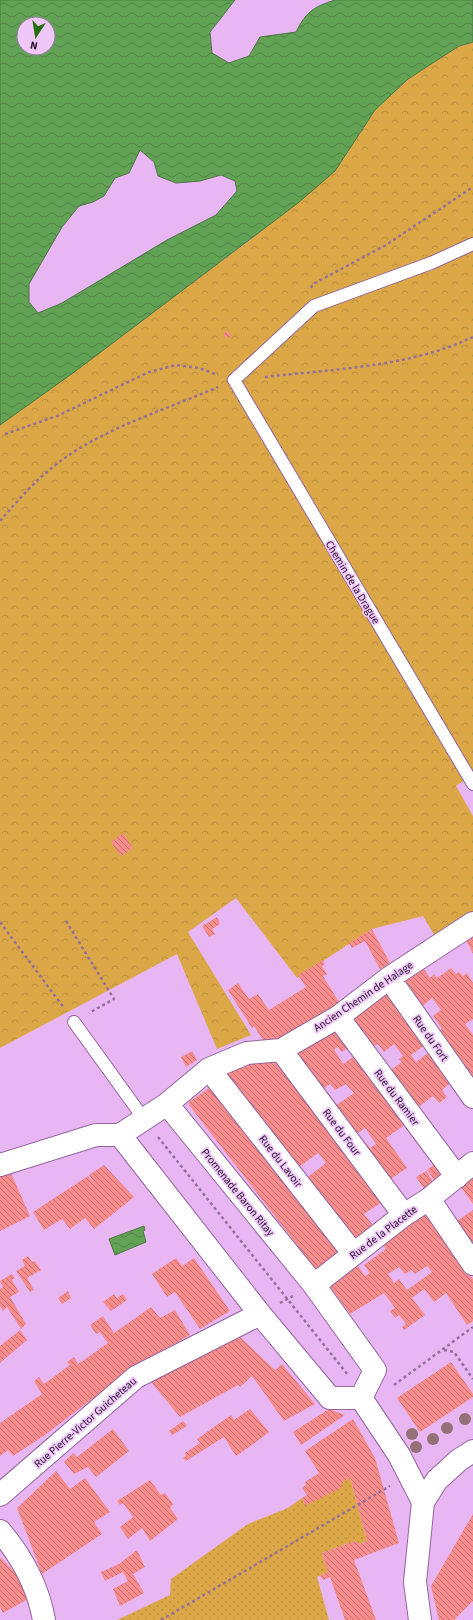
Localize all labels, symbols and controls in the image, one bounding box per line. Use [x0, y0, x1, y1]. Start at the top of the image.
north arrow [16, 16, 56, 56]
text: N [29, 37, 39, 53]
street label: Chemin de la Drague [322, 538, 384, 627]
street label: Ancien Chemin de Halage [311, 957, 416, 1035]
street label: Rue du Fort [409, 1012, 452, 1065]
street label: Rue du Ramier [370, 1066, 423, 1129]
street label: Rue du Four [319, 1106, 364, 1159]
street label: Rue du Lavoir [255, 1132, 306, 1191]
street label: Promenade Baron Ritay [198, 1145, 278, 1239]
street label: Rue de la Placette [346, 1202, 421, 1263]
street label: Rue Pierre-Victor Guicheteau [31, 1374, 140, 1471]

